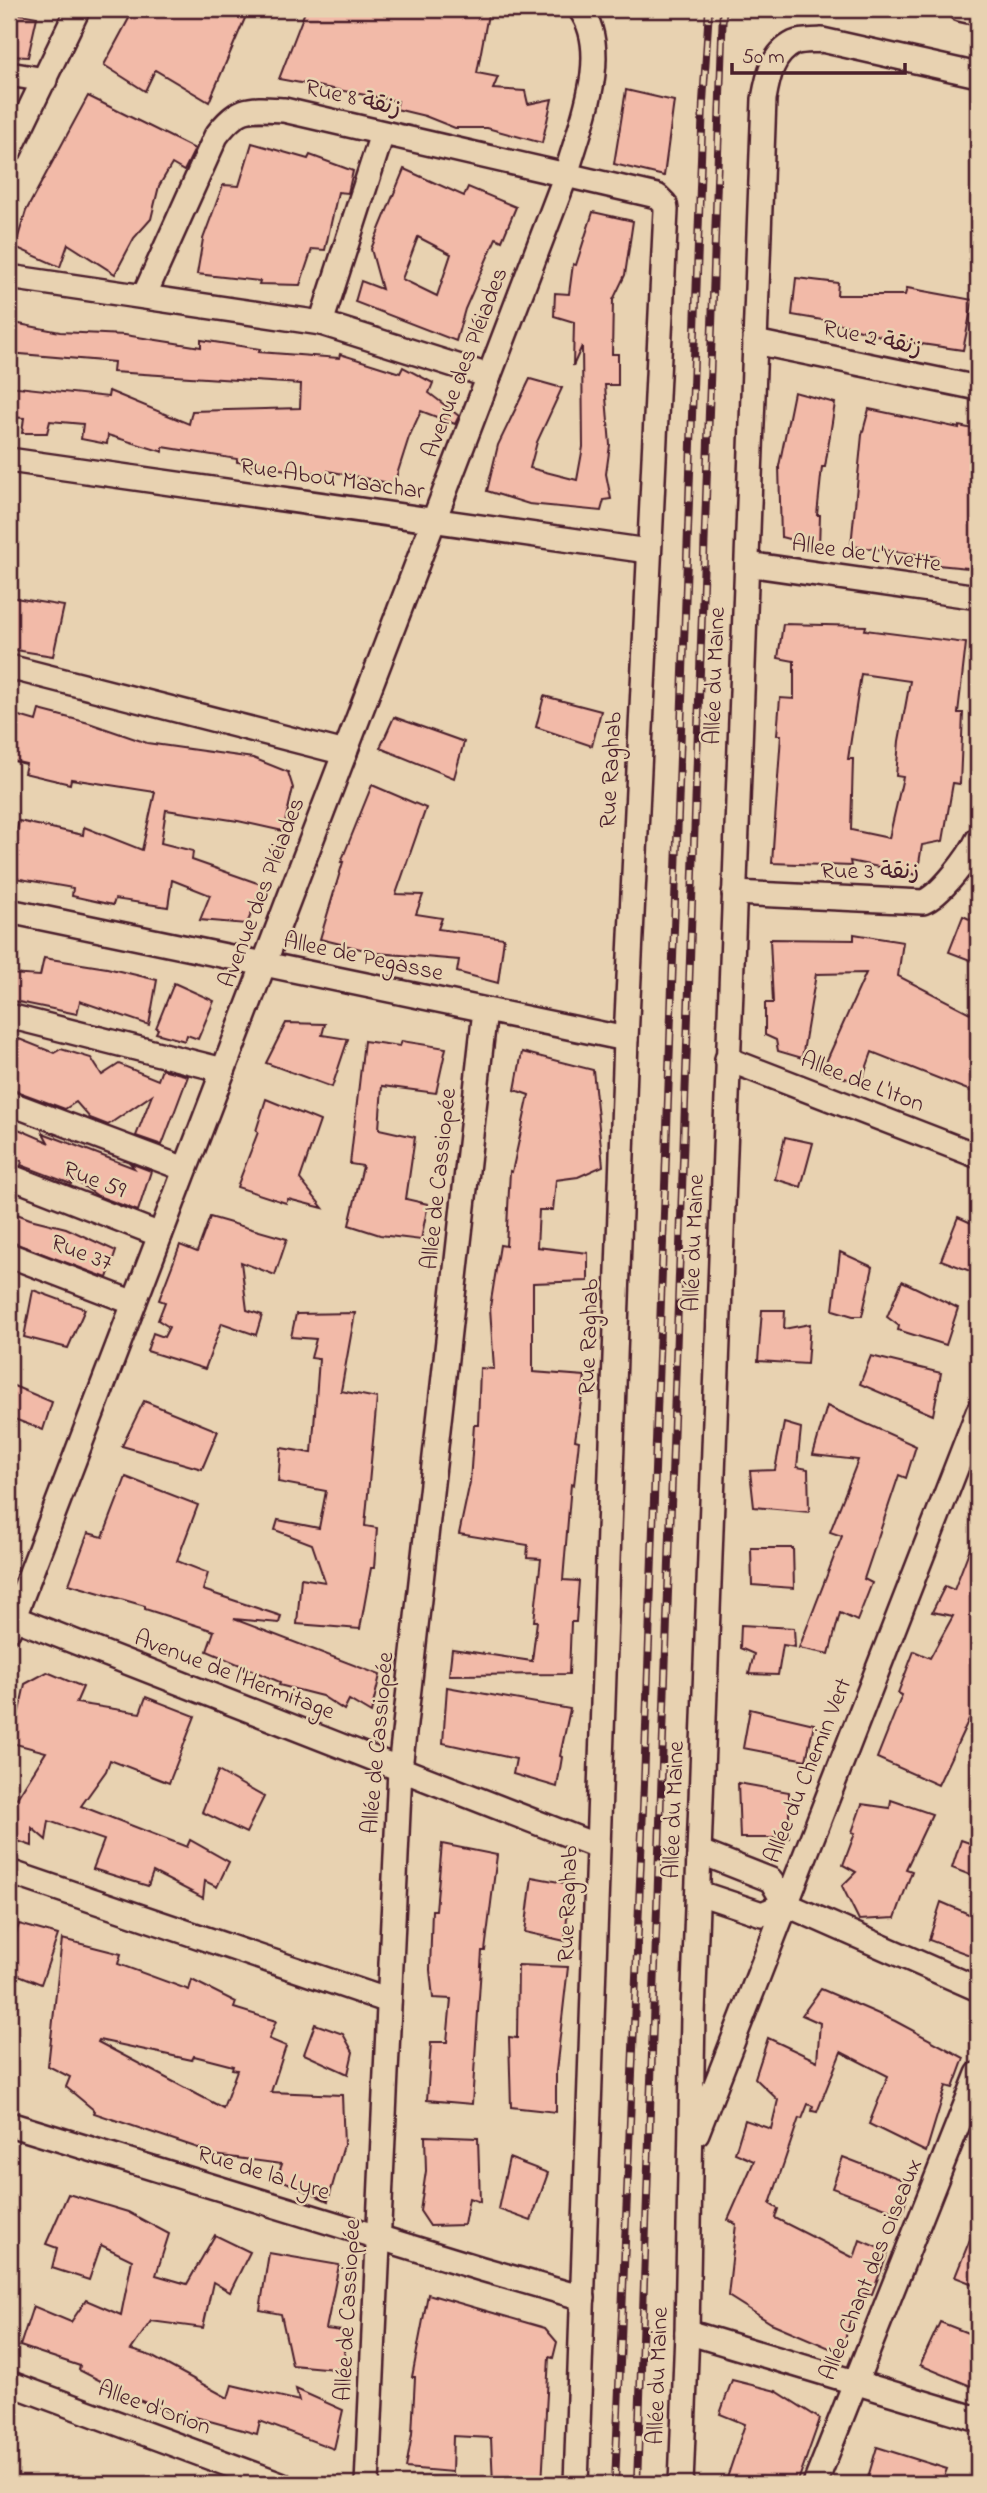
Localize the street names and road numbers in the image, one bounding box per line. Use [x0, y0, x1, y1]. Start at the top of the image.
street label: Rue 8 زنقة [301, 71, 405, 127]
street label: Avenue des Pléiades [414, 263, 518, 463]
street label: Rue 2 زنقة [819, 311, 925, 367]
street label: Rue Abou Maachar [237, 450, 427, 510]
street label: Allee de L'Yvette [789, 527, 943, 583]
street label: Allée du Maine [696, 606, 736, 746]
street label: Rue Raghab [591, 710, 633, 829]
street label: Avenue des Pléiades [211, 793, 315, 993]
street label: Rue 3 زنقة [821, 855, 919, 890]
street label: Allee de Pegasse [280, 924, 446, 992]
street label: Allee de L'Iton [795, 1043, 929, 1123]
street label: Allée de Cassiopée [413, 1086, 467, 1272]
street label: Rue 59 [58, 1153, 131, 1209]
street label: Allée du Maine [675, 1173, 715, 1313]
street label: Rue 37 [45, 1226, 117, 1282]
street label: Rue Raghab [570, 1278, 610, 1396]
street label: Avenue de l'Hermitage [129, 1622, 340, 1730]
street label: Allée de Cassiopée [354, 1650, 404, 1835]
street label: Allée du Chemin Vert [756, 1673, 862, 1869]
street label: Allée du Maine [655, 1740, 695, 1880]
street label: Rue Raghab [549, 1845, 589, 1963]
street label: Rue de la Lyre [192, 2137, 334, 2212]
street label: Allée Chant des Oiseaux [811, 2154, 933, 2386]
street label: Allée de Cassiopée [327, 2218, 371, 2402]
street label: Allée du Maine [639, 2306, 679, 2446]
street label: Allee d'Orion [92, 2372, 216, 2446]

